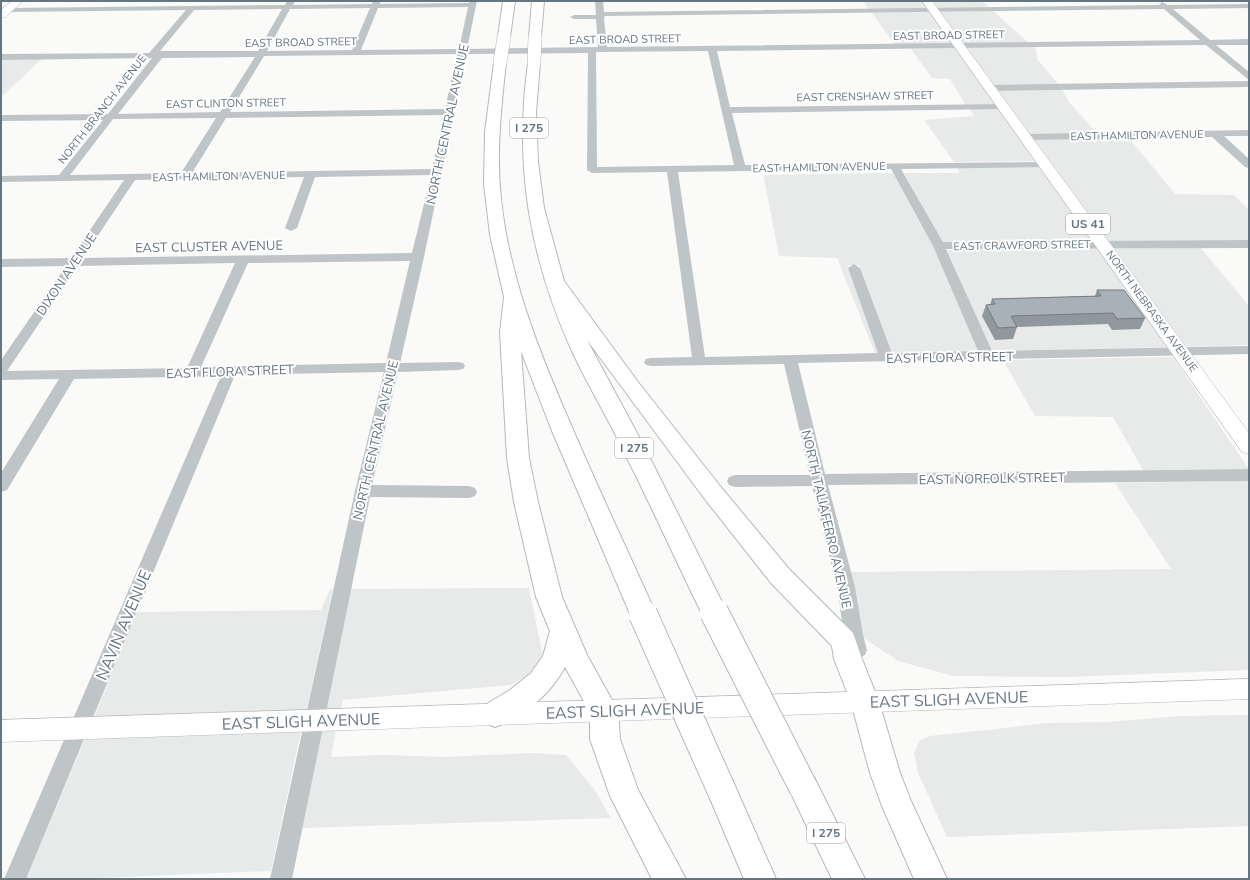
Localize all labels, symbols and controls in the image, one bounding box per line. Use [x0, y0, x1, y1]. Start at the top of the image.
street label: EAST BROAD STREET [893, 27, 1006, 44]
street label: EAST BROAD STREET [569, 31, 682, 48]
street label: EAST BROAD STREET [245, 34, 358, 51]
street label: NORTH CENTRAL AVENUE [422, 42, 474, 206]
street label: NORTH BRANCH AVENUE [55, 52, 150, 167]
street label: EAST CRENSHAW STREET [796, 88, 934, 105]
street label: EAST CLINTON STREET [166, 95, 287, 112]
road number: I 275 [510, 118, 548, 138]
street label: EAST HAMILTON AVENUE [1070, 127, 1204, 144]
street label: EAST HAMILTON AVENUE [752, 159, 886, 176]
street label: EAST HAMILTON AVENUE [152, 168, 286, 185]
road number: US 41 [1066, 214, 1110, 234]
street label: DIXON AVENUE [33, 230, 101, 319]
street label: EAST CLUSTER AVENUE [135, 237, 283, 257]
street label: EAST CRAWFORD STREET [953, 237, 1091, 254]
street label: NORTH NEBRASKA AVENUE [1102, 247, 1201, 375]
street label: EAST FLORA STREET [886, 348, 1014, 368]
street label: NORTH CENTRAL AVENUE [349, 359, 403, 522]
street label: EAST FLORA STREET [166, 361, 294, 383]
street label: NORTH TALIAFERRO AVENUE [797, 428, 855, 610]
road number: I 275 [615, 438, 653, 458]
street label: EAST NORFOLK STREET [919, 469, 1066, 489]
street label: NAVIN AVENUE [91, 567, 157, 684]
street label: EAST SLIGH AVENUE [869, 686, 1029, 714]
street label: EAST SLIGH AVENUE [545, 697, 705, 725]
street label: EAST SLIGH AVENUE [221, 708, 381, 736]
road number: I 275 [807, 823, 845, 843]

